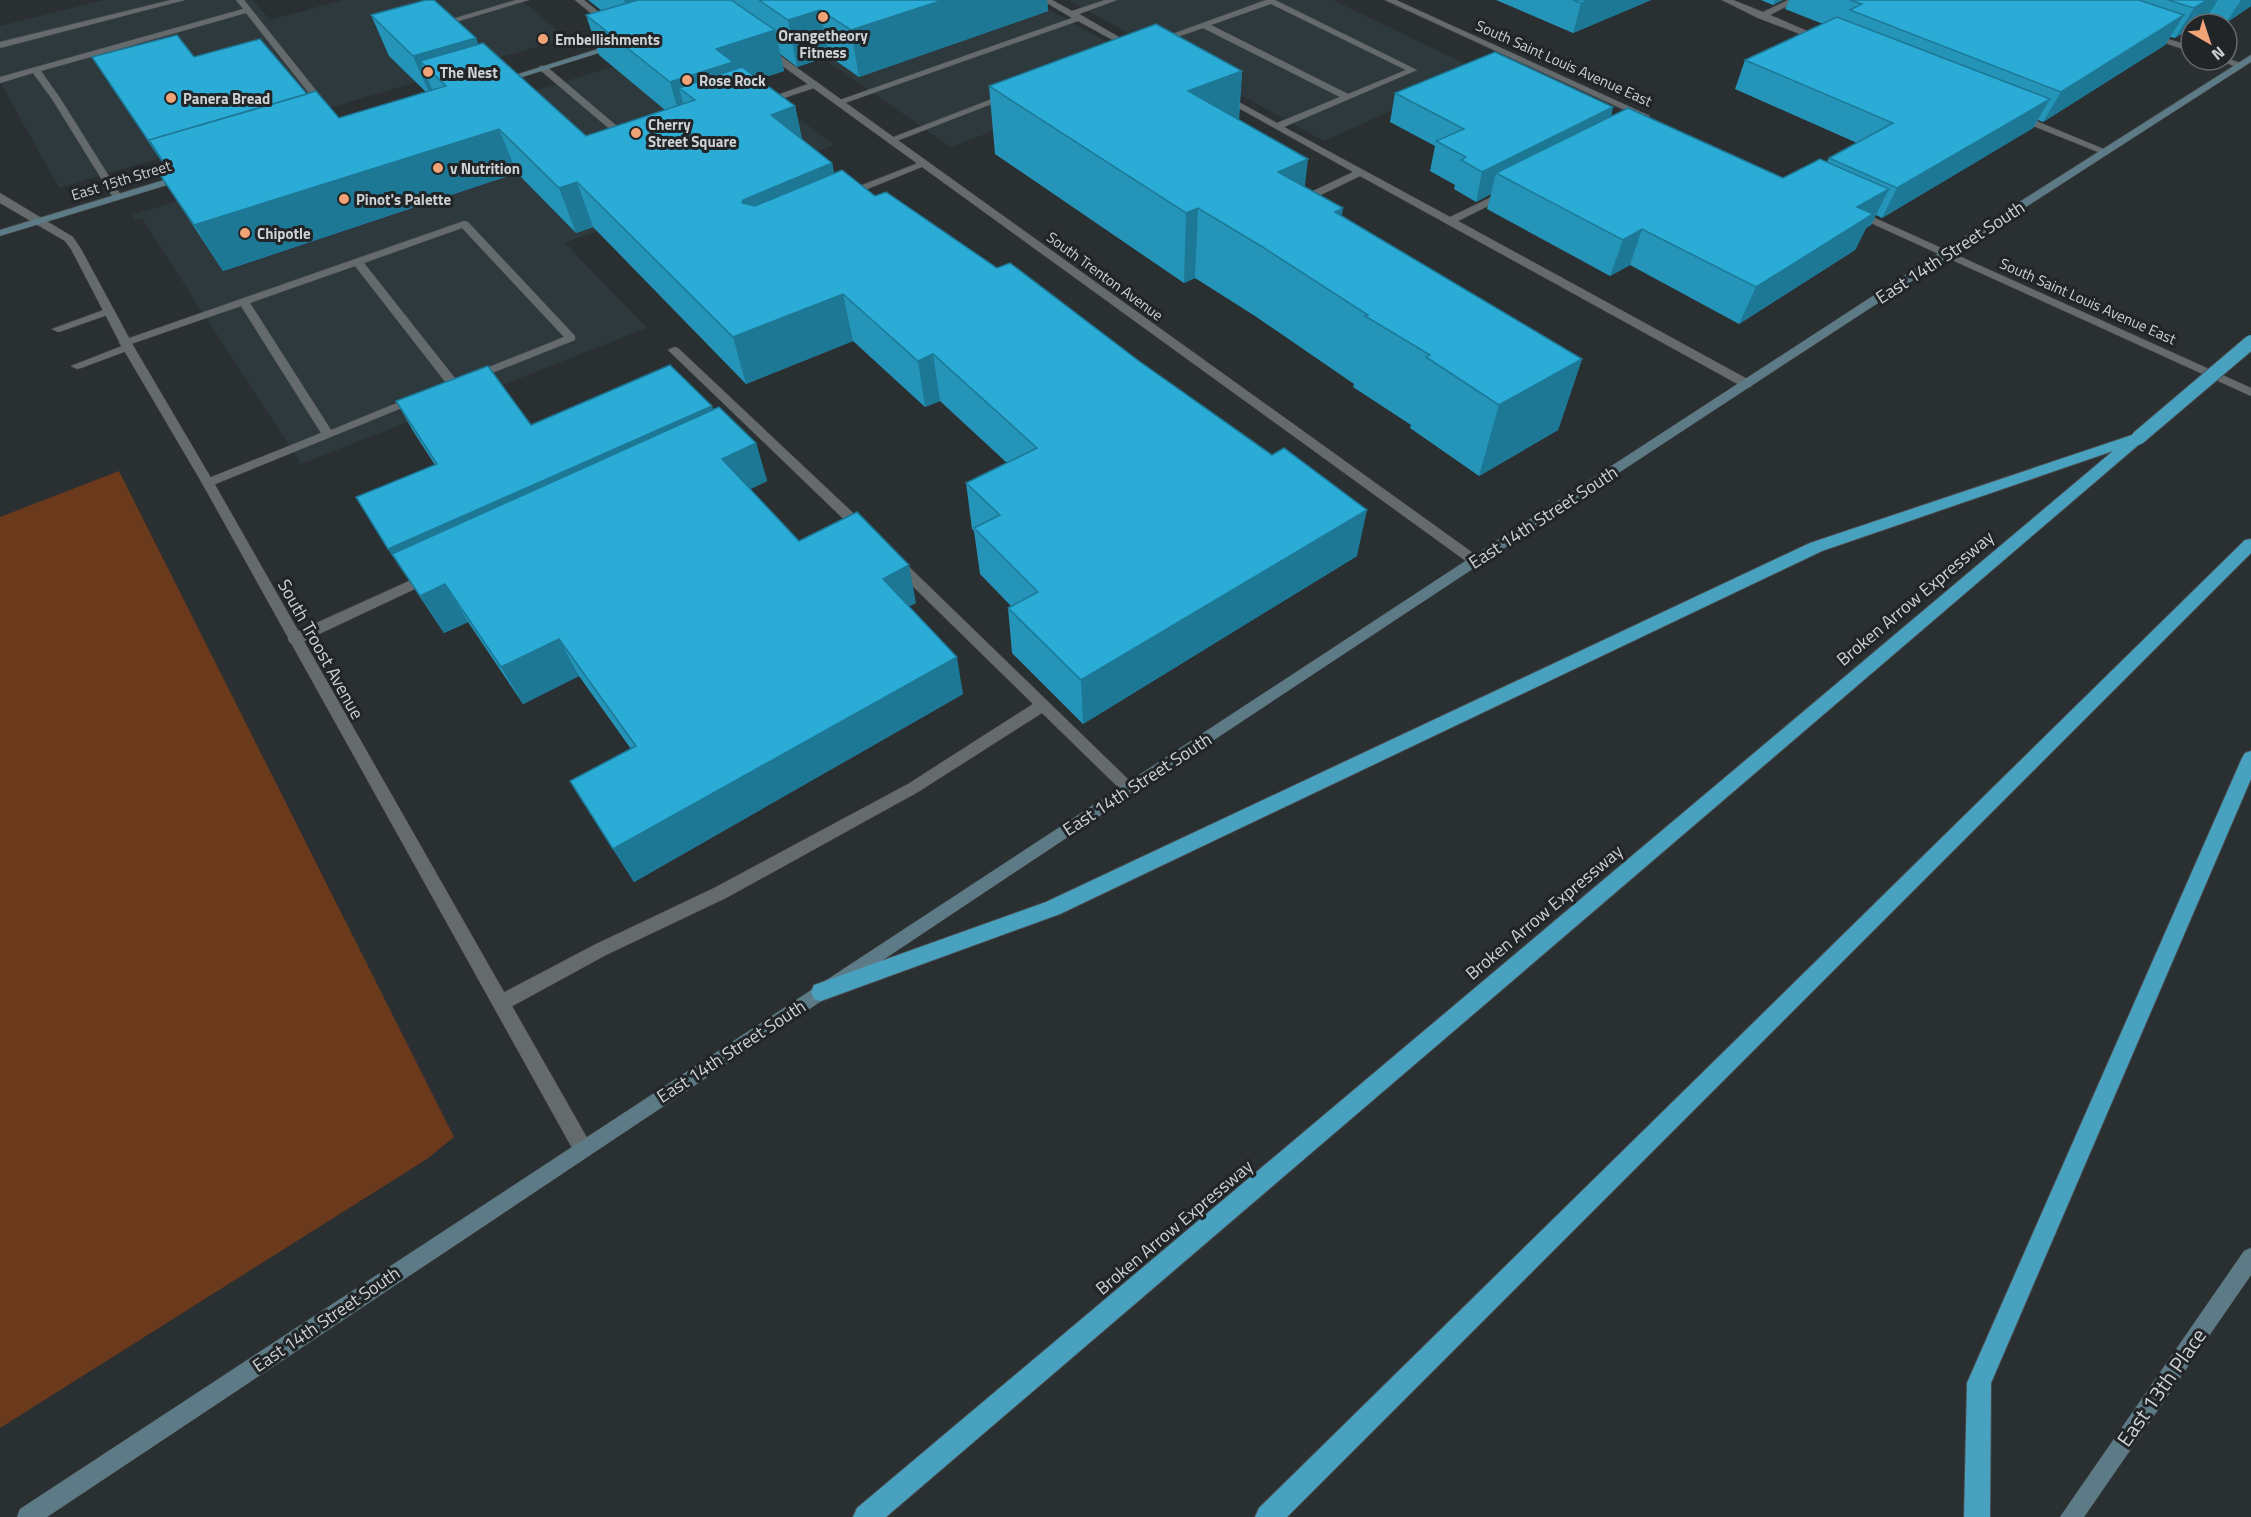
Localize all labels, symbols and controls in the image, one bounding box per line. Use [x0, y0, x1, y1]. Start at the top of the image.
marker: Orangetheory Fitness [816, 10, 830, 24]
north arrow [2179, 12, 2239, 72]
street label: South Saint Louis Avenue East [1472, 14, 1657, 113]
place label: Orangetheory Fitness [778, 24, 868, 64]
place label: Embellishments [555, 28, 660, 51]
marker: Embellishments [536, 32, 550, 46]
text: N [2207, 41, 2230, 66]
place label: The Nest [440, 61, 498, 84]
marker: The Nest [421, 65, 435, 79]
place label: Rose Rock [699, 69, 766, 92]
marker: Rose Rock [680, 73, 694, 87]
place label: Panera Bread [183, 87, 270, 110]
marker: Panera Bread [164, 91, 178, 105]
place label: Cherry Street Square [648, 113, 737, 153]
marker: Cherry Street Square [629, 126, 643, 140]
street label: East 15th Street [68, 154, 175, 206]
place label: v Nutrition [450, 157, 520, 180]
marker: v Nutrition [431, 161, 445, 175]
place label: Pinot's Palette [356, 188, 451, 211]
marker: Pinot's Palette [337, 192, 351, 206]
street label: East 14th Street South [1870, 194, 2030, 310]
place label: Chipotle [257, 222, 311, 245]
marker: Chipotle [238, 226, 252, 240]
street label: South Trenton Avenue [1042, 226, 1168, 326]
street label: South Saint Louis Avenue East [1996, 252, 2181, 351]
street label: East 14th Street South [1463, 459, 1623, 575]
street label: Broken Arrow Expressway [1830, 524, 2000, 672]
street label: South Troost Avenue [271, 574, 371, 724]
street label: East 14th Street South [1057, 726, 1217, 842]
street label: Broken Arrow Expressway [1459, 838, 1629, 986]
street label: East 14th Street South [651, 993, 811, 1109]
street label: Broken Arrow Expressway [1089, 1153, 1259, 1301]
street label: East 14th Street South [247, 1259, 405, 1379]
street label: East 13th Place [2108, 1321, 2214, 1453]

